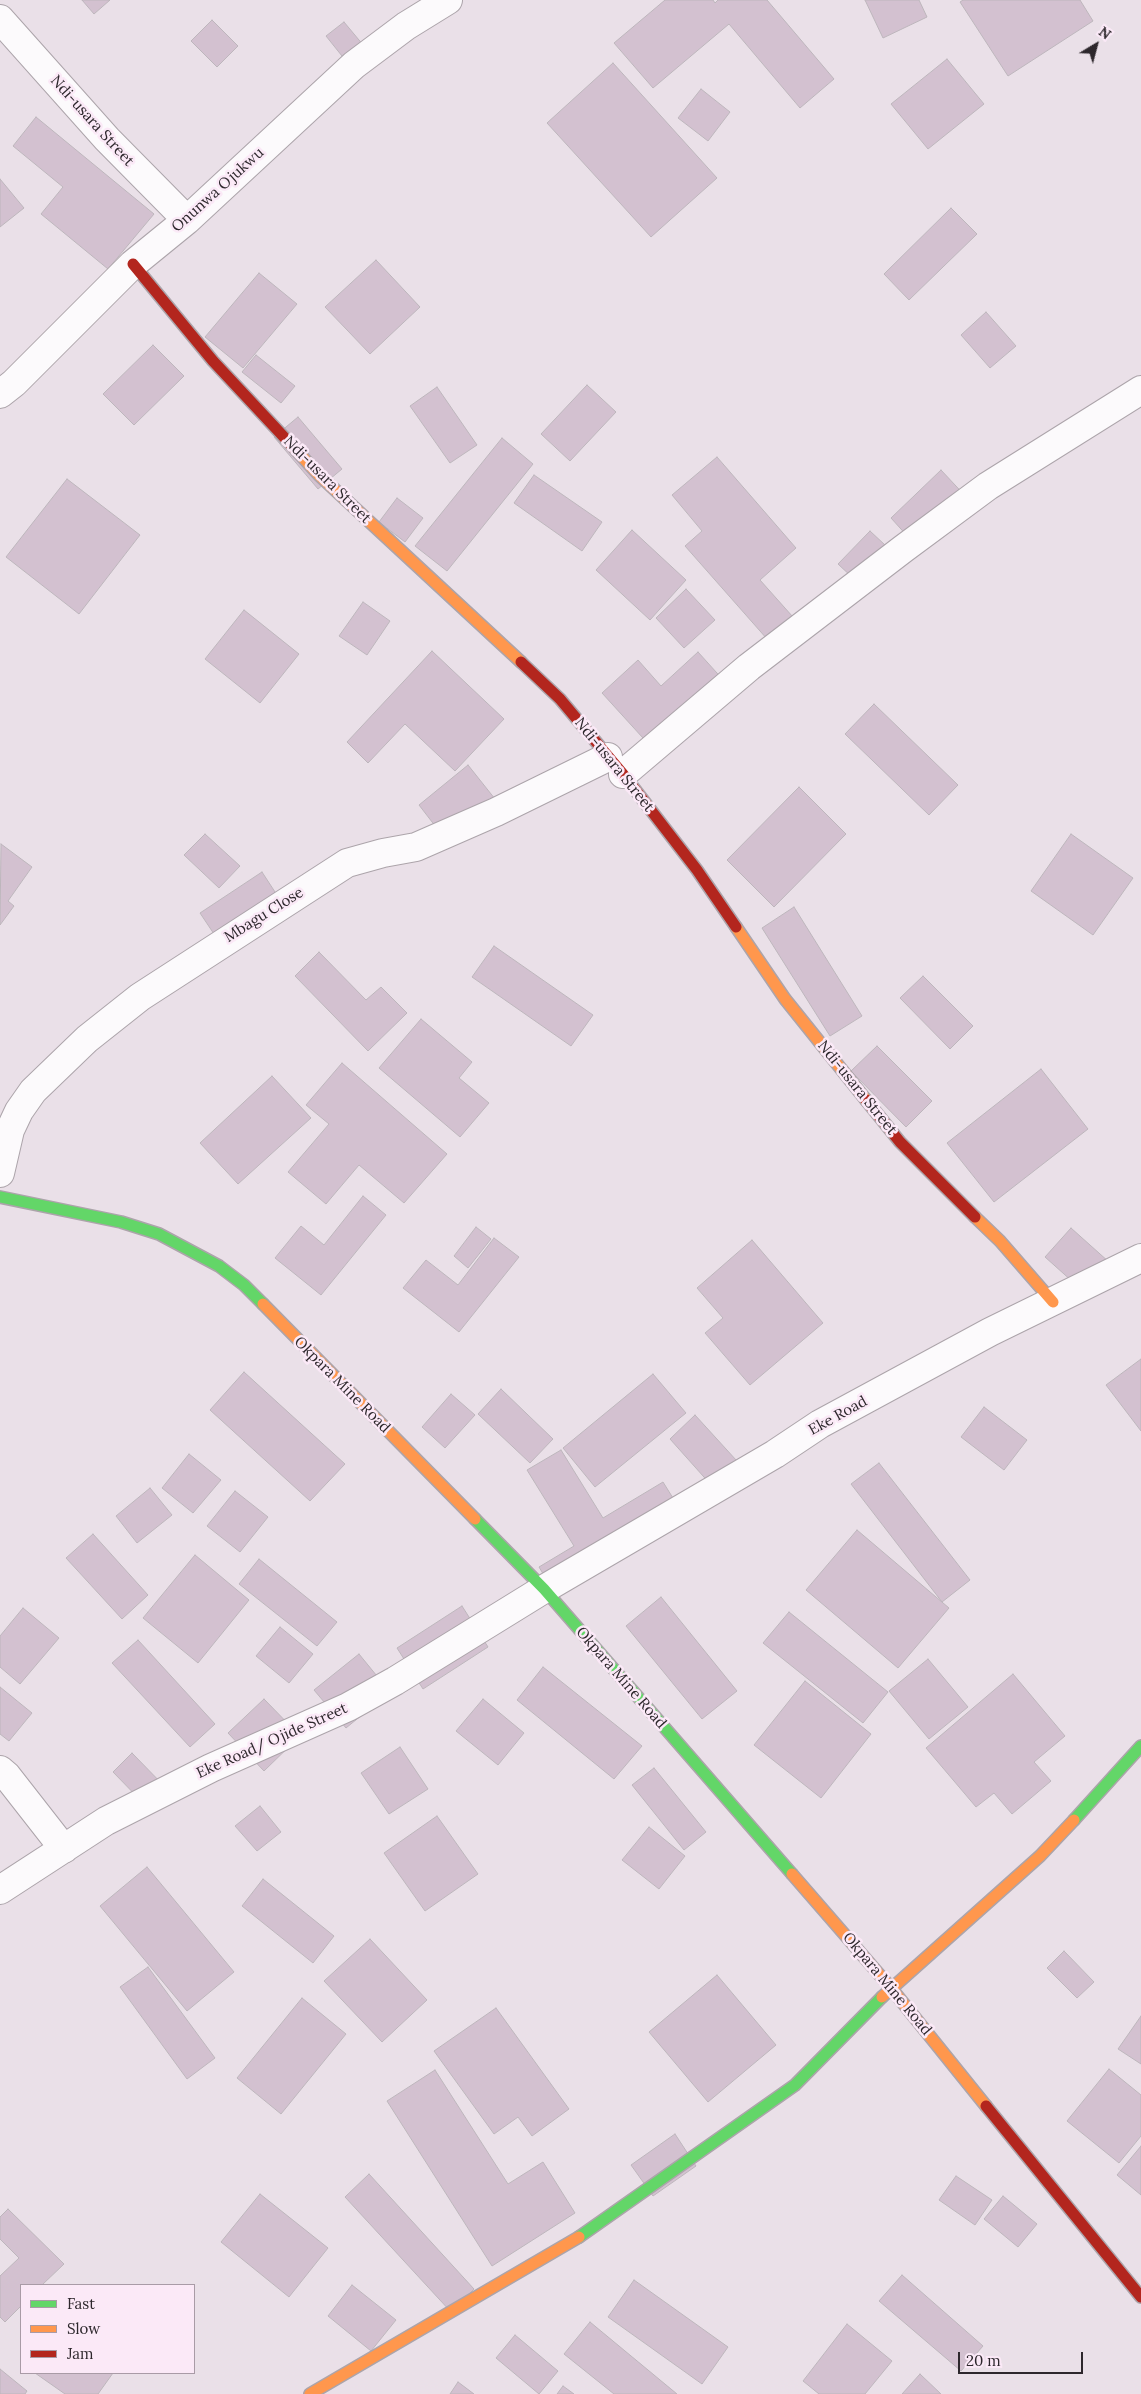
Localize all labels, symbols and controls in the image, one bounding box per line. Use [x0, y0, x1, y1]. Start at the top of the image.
north arrow [1071, 20, 1121, 70]
text: N [1095, 23, 1115, 43]
street label: Ndi-usara Street [46, 72, 138, 170]
street label: Onunwa Ojukwu [168, 144, 268, 236]
street label: Ndi-usara Street [280, 433, 374, 527]
street label: Ndi-usara Street [570, 714, 658, 816]
street label: Mbagu Close [221, 884, 307, 946]
street label: Ndi-usara Street [813, 1037, 901, 1139]
street label: Okpara Mine Road [290, 1333, 394, 1437]
street label: Eke Road [806, 1393, 870, 1439]
street label: Okpara Mine Road [572, 1624, 670, 1732]
street label: Eke Road/ Ojide Street [194, 1700, 350, 1782]
street label: Okpara Mine Road [839, 1929, 935, 2039]
legend [20, 2284, 195, 2374]
text: Fast [67, 2294, 95, 2313]
text: Slow [67, 2319, 100, 2338]
scale bar [961, 2342, 1086, 2374]
text: Jam [67, 2344, 94, 2363]
text: 20 m [966, 2351, 1001, 2370]

